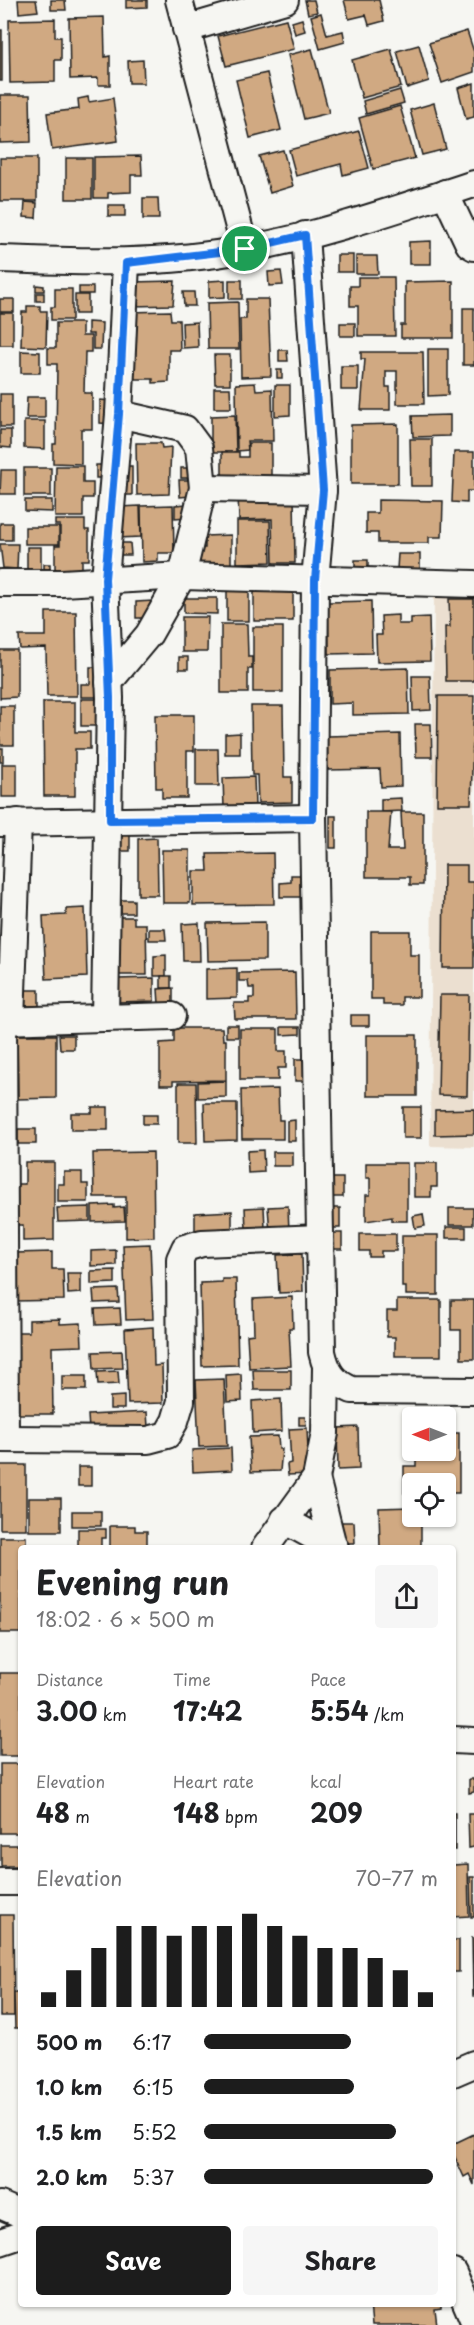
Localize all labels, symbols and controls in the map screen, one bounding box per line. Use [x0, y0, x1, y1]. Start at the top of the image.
pin [219, 223, 270, 274]
icon: arrive [228, 232, 261, 265]
north arrow [402, 1407, 456, 1461]
map controls [402, 1407, 456, 1527]
button: locate [402, 1473, 456, 1527]
text: Evening run [36, 1556, 229, 1606]
button: share [375, 1565, 438, 1628]
text: 18:02 · 6 × 500 m [36, 1604, 215, 1634]
text: Distance [36, 1667, 103, 1691]
text: Time [173, 1667, 211, 1691]
text: Pace [310, 1667, 346, 1691]
text: 3.00 [36, 1691, 98, 1730]
text: 17:42 [173, 1691, 243, 1730]
text: 5:54 [310, 1691, 369, 1730]
text: km [98, 1702, 127, 1726]
text: /km [369, 1702, 404, 1726]
text: Elevation [36, 1769, 105, 1793]
text: Heart rate [173, 1769, 254, 1793]
text: kcal [310, 1769, 342, 1793]
text: 48 [36, 1793, 70, 1832]
text: 148 [173, 1793, 220, 1832]
text: 209 [310, 1793, 363, 1832]
text: m [70, 1804, 90, 1828]
text: bpm [220, 1804, 258, 1828]
text: Elevation [36, 1863, 122, 1893]
text: 70–77 m [356, 1863, 438, 1893]
text: 500 m [36, 2027, 103, 2057]
text: 6:17 [132, 2027, 171, 2057]
text: 1.0 km [36, 2072, 103, 2102]
text: 6:15 [132, 2072, 174, 2102]
text: 1.5 km [36, 2117, 102, 2147]
text: 5:52 [132, 2117, 177, 2147]
text: 2.0 km [36, 2162, 108, 2192]
text: 5:37 [132, 2162, 174, 2192]
button: Save [36, 2226, 231, 2295]
button: Share [243, 2226, 438, 2295]

